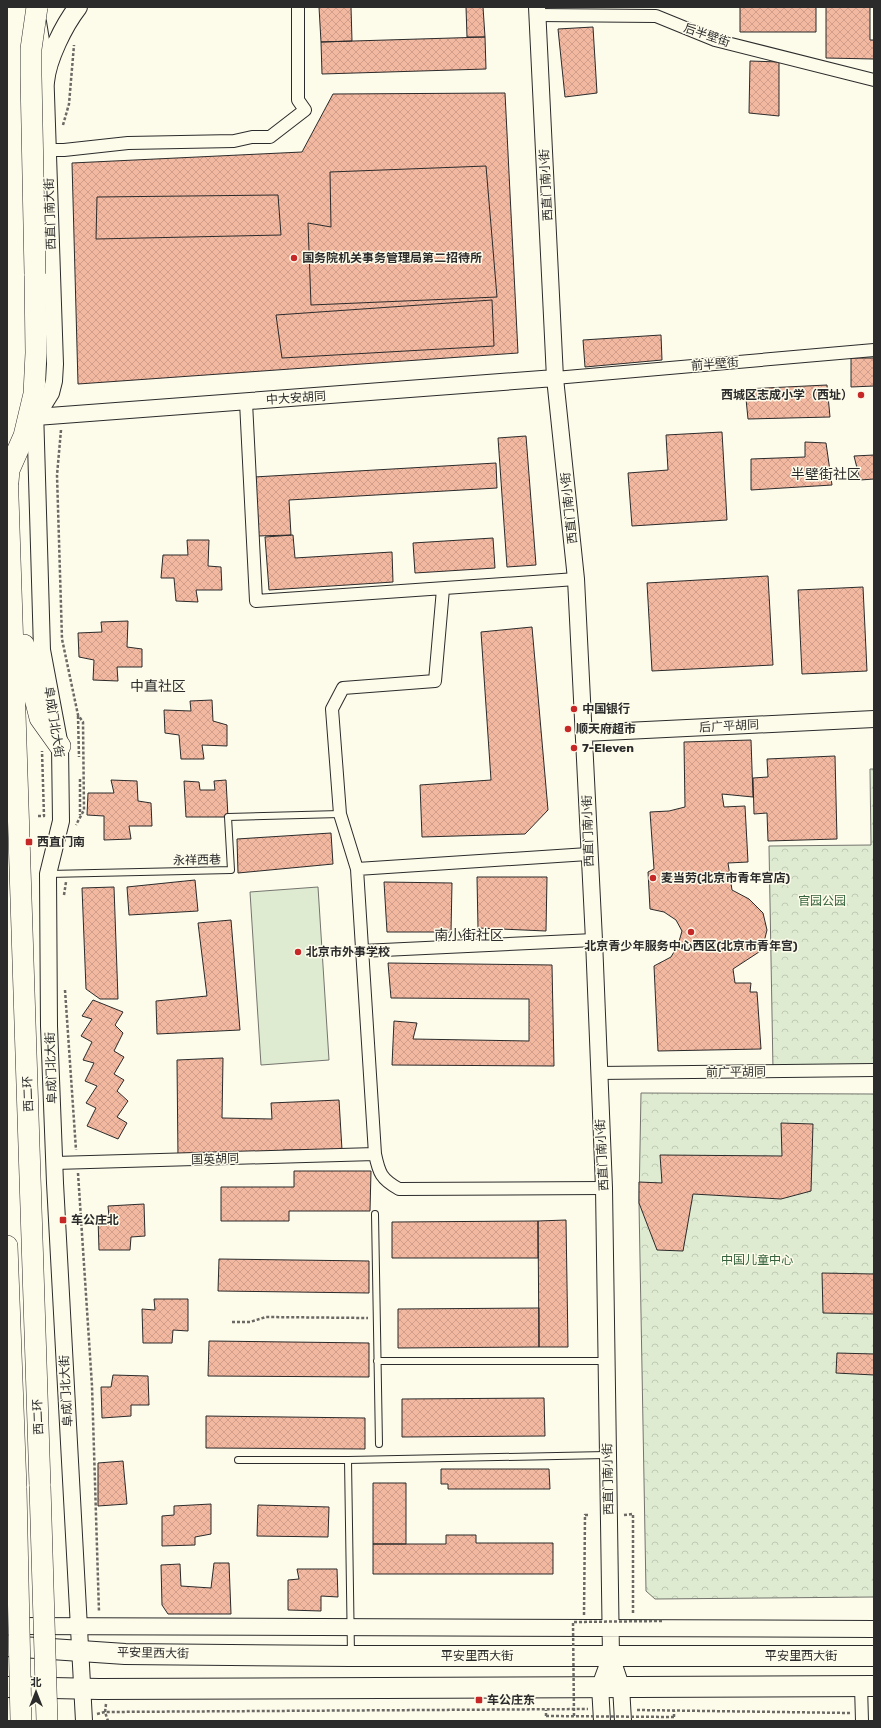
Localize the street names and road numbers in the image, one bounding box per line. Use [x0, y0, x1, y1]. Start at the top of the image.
street label: 后半壁街 [682, 21, 732, 49]
street label: 西直门南小街 [537, 149, 555, 221]
street label: 西直门南大街 [42, 178, 58, 250]
street label: 前半壁街 [690, 355, 740, 373]
street label: 中大安胡同 [266, 389, 326, 407]
street label: 西直门南小街 [558, 471, 580, 545]
street label: 阜成门北大街 [41, 685, 67, 759]
street label: 后广平胡同 [699, 717, 759, 735]
street label: 西直门南小街 [580, 795, 596, 867]
street label: 永祥西巷 [173, 853, 221, 867]
street label: 阜成门北大街 [43, 1032, 59, 1104]
street label: 前广平胡同 [706, 1064, 766, 1080]
street label: 西二环 [20, 1076, 36, 1112]
street label: 西直门南小街 [593, 1119, 611, 1191]
street label: 国英胡同 [191, 1151, 239, 1167]
street label: 阜成门北大街 [57, 1355, 75, 1427]
street label: 西二环 [30, 1399, 46, 1435]
street label: 西直门南小街 [600, 1443, 616, 1515]
street label: 平安里西大街 [117, 1645, 189, 1661]
street label: 平安里西大街 [441, 1649, 513, 1663]
street label: 平安里西大街 [765, 1649, 837, 1663]

